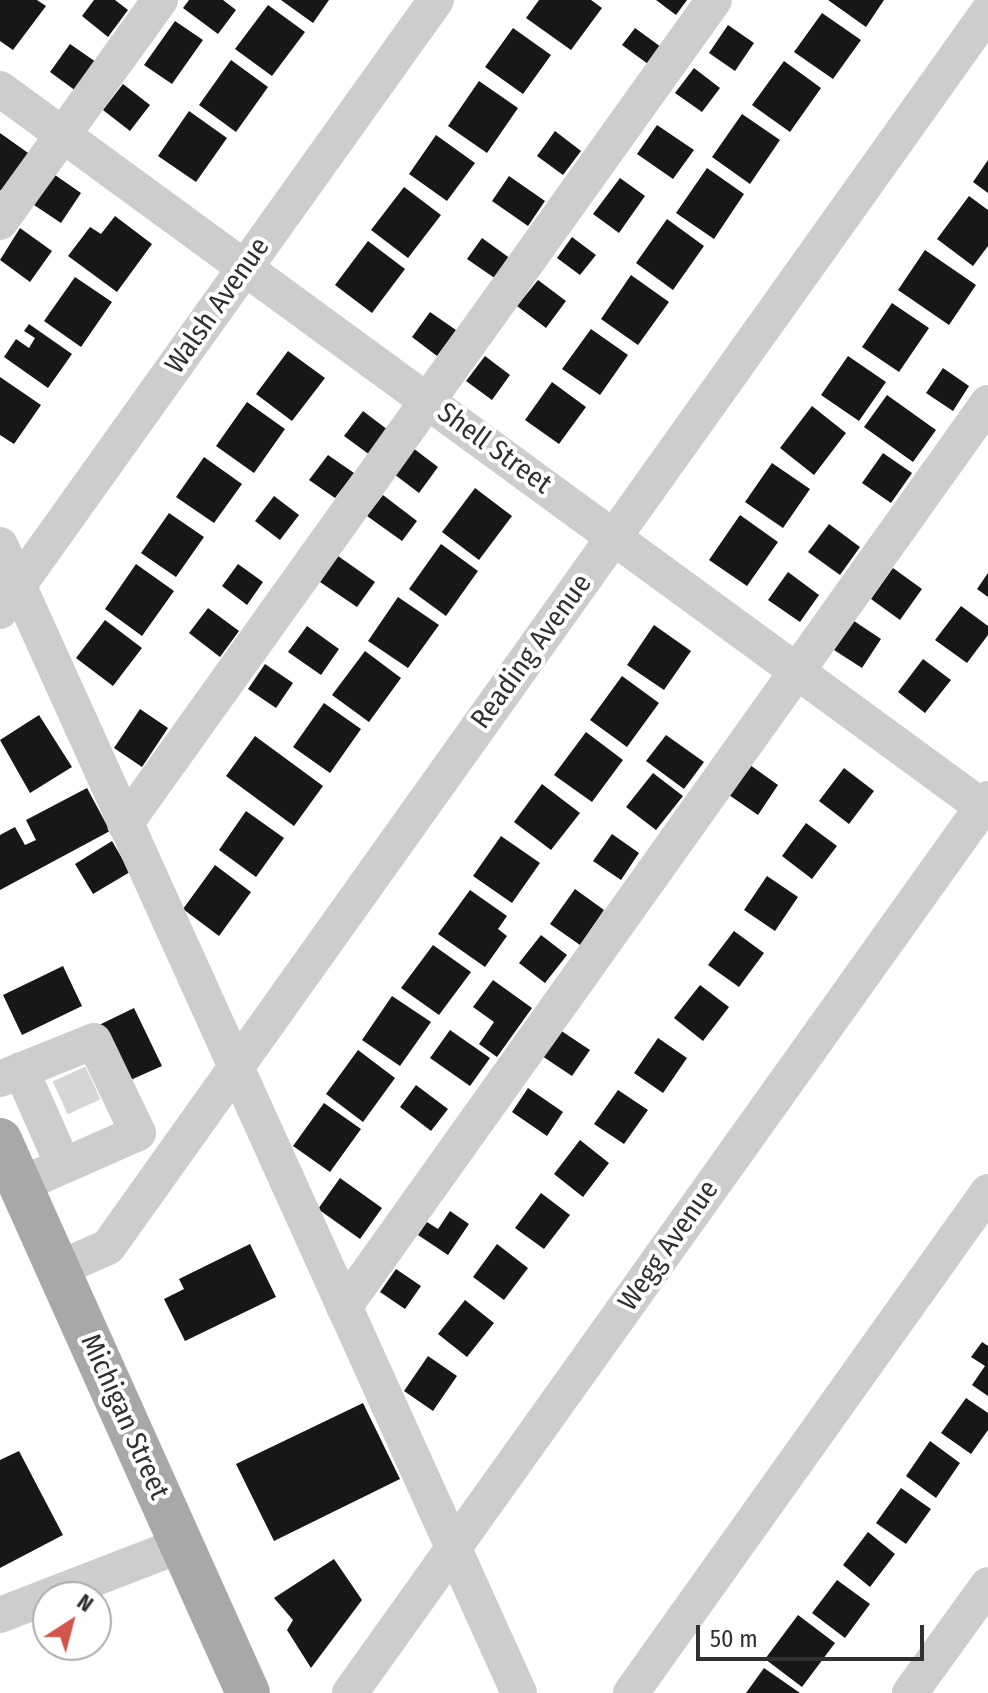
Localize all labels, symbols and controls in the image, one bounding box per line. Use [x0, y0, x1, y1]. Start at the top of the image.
street label: Walsh Avenue [159, 231, 277, 381]
street label: Shell Street [430, 396, 558, 502]
street label: Reading Avenue [465, 568, 599, 736]
street label: Wegg Avenue [612, 1174, 726, 1318]
street label: Michigan Street [73, 1329, 175, 1505]
north arrow [32, 1581, 112, 1661]
text: N [72, 1588, 98, 1618]
scale bar [700, 1609, 928, 1659]
text: 50 m [710, 1625, 758, 1653]

